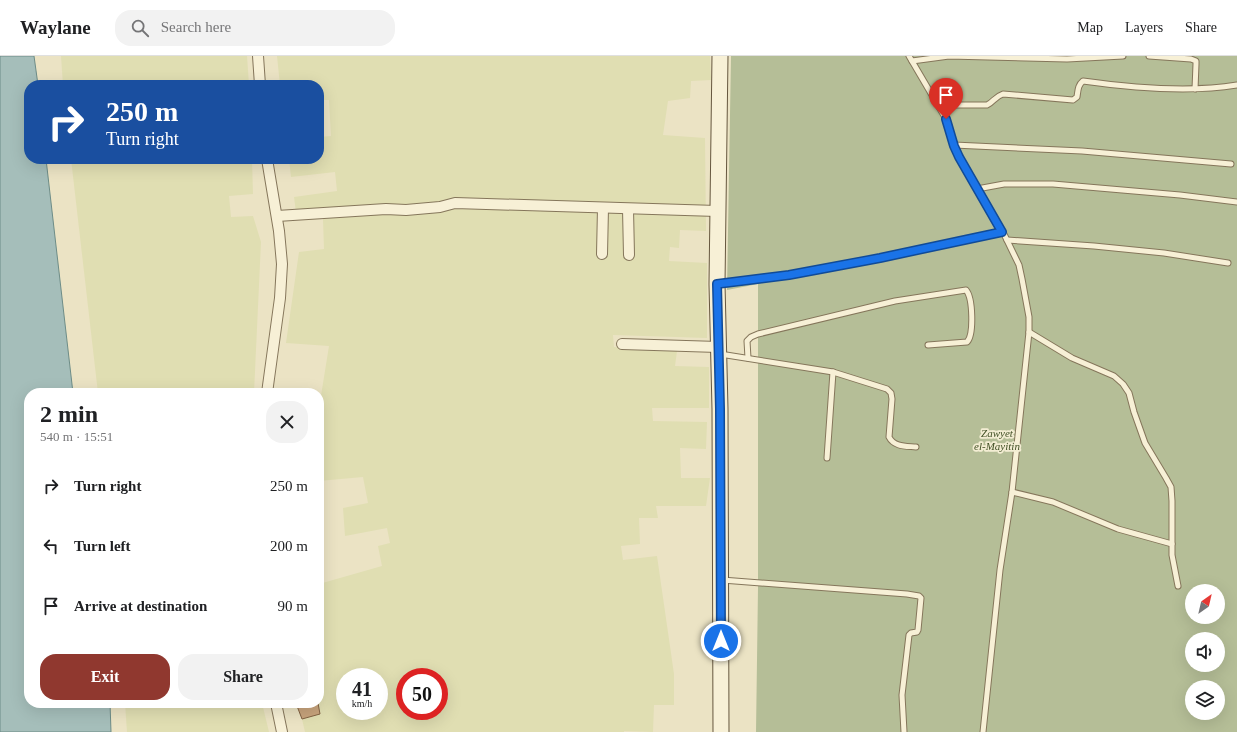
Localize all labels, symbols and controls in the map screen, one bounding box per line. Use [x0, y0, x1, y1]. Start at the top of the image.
search box [115, 10, 395, 46]
text: Waylane [20, 17, 91, 38]
icon: search [129, 17, 151, 39]
text: Search here [161, 19, 231, 35]
text: Map [1077, 20, 1103, 35]
text: Layers [1125, 20, 1163, 35]
text: Share [1185, 20, 1217, 35]
pin [929, 78, 963, 119]
icon: arrive [935, 84, 957, 106]
icon: right [40, 96, 92, 148]
text: 250 m [106, 96, 178, 127]
text: Turn right [106, 129, 179, 149]
text: 2 min [40, 401, 98, 427]
button: close [266, 401, 308, 443]
park label: Zawyet el-Mayitin [974, 427, 1020, 452]
text: 540 m · 15:51 [40, 429, 113, 444]
icon: right [40, 475, 62, 497]
text: Turn right [74, 478, 141, 494]
text: 250 m [270, 478, 308, 494]
icon: left [40, 535, 62, 557]
text: Turn left [74, 538, 131, 554]
text: 200 m [270, 538, 308, 554]
north arrow [1185, 584, 1225, 624]
map controls [1185, 584, 1225, 720]
icon: arrive [40, 595, 62, 617]
text: Arrive at destination [74, 598, 207, 614]
text: 90 m [278, 598, 308, 614]
position arrow [700, 620, 742, 662]
button: sound [1185, 632, 1225, 672]
button: Exit [40, 654, 170, 700]
button: Share [178, 654, 308, 700]
speed limit sign: 50 [396, 668, 448, 720]
text: 41 [352, 678, 372, 700]
button: layers [1185, 680, 1225, 720]
text: km/h [352, 698, 372, 709]

